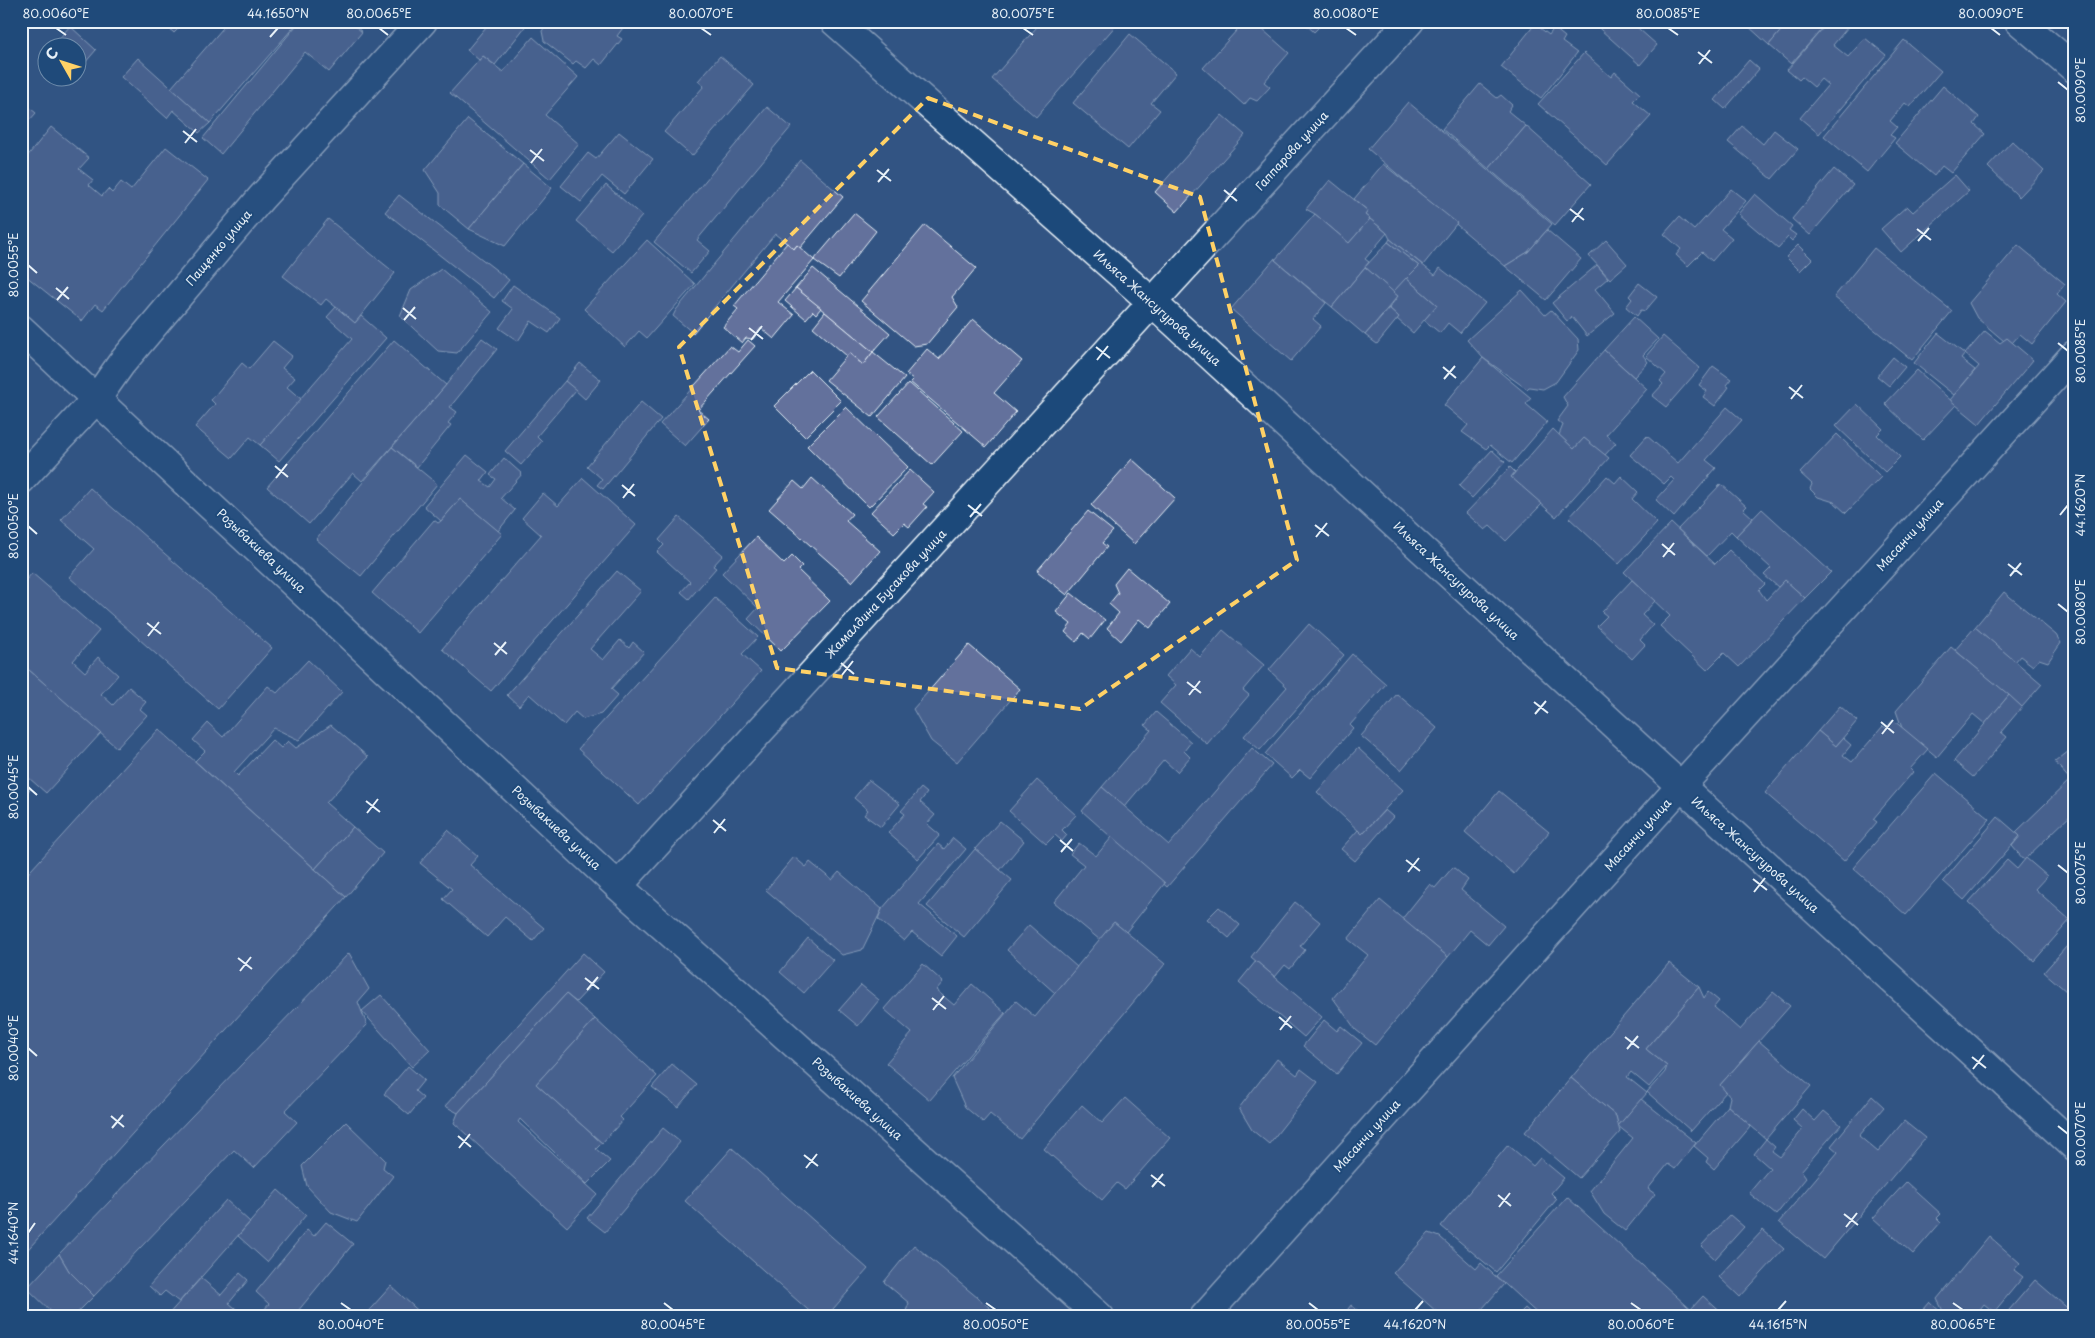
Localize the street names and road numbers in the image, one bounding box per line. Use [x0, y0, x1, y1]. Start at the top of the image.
street label: Гаппарова улица [1251, 106, 1332, 194]
street label: Пащенко улица [181, 205, 256, 289]
street label: Ильяса Жансугурова улица [1090, 245, 1226, 370]
street label: Масанчи улица [1872, 494, 1947, 575]
street label: Розыбакиева улица [213, 504, 311, 597]
street label: Ильяса Жансугурова улица [1390, 517, 1524, 644]
street label: Жамалдина Бусакова улица [820, 524, 950, 662]
street label: Розыбакиева улица [508, 781, 606, 874]
street label: Ильяса Жансугурова улица [1688, 792, 1824, 917]
street label: Масанчи улица [1600, 794, 1675, 875]
street label: Розыбакиева улица [808, 1053, 907, 1144]
street label: Масанчи улица [1329, 1095, 1404, 1176]

